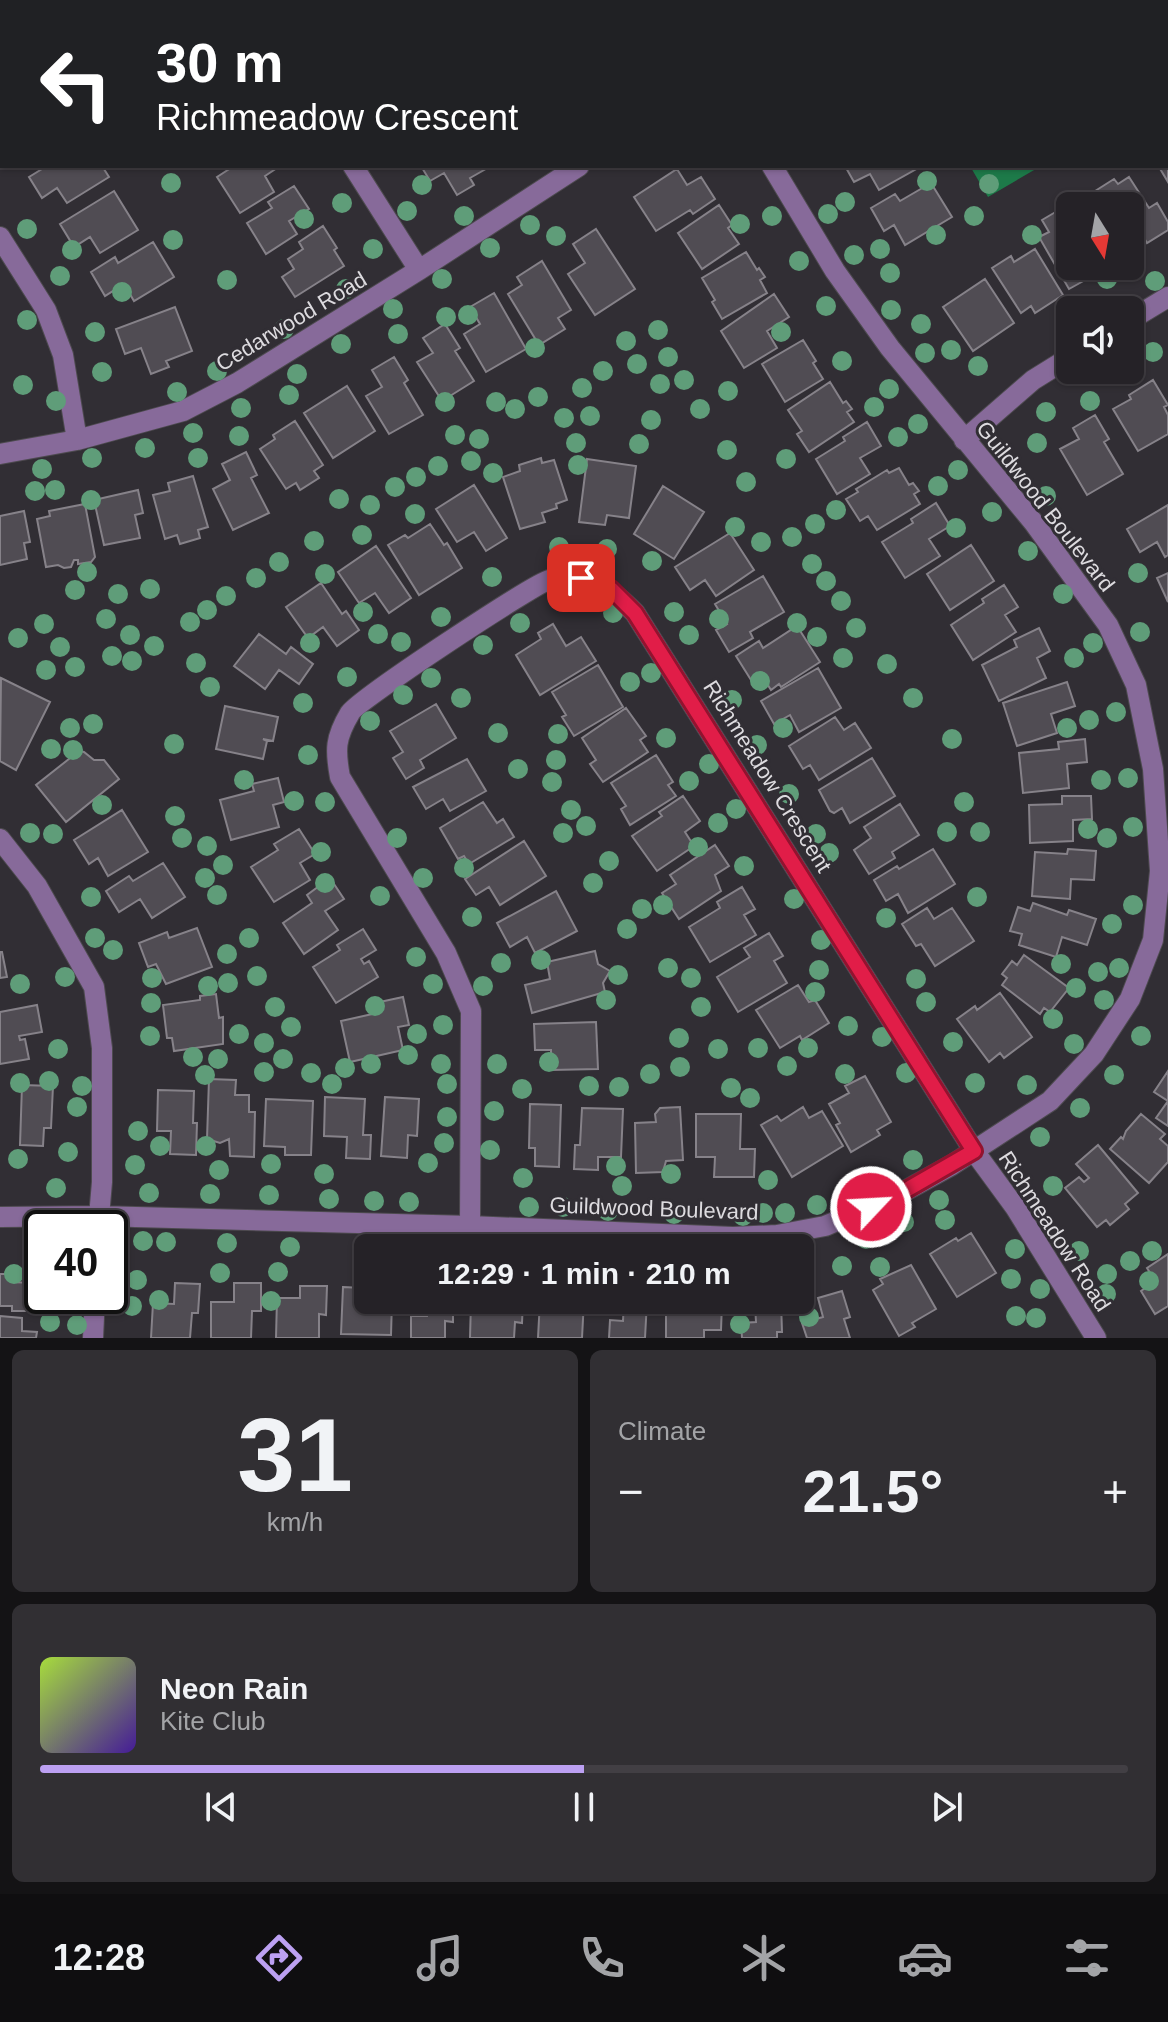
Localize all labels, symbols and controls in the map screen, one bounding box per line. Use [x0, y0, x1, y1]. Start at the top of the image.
text: 30 m [156, 31, 284, 94]
icon: left [24, 32, 128, 136]
text: Richmeadow Crescent [156, 97, 518, 138]
north arrow [1056, 192, 1144, 280]
map controls [1056, 192, 1144, 384]
street label: Cedarwood Road [211, 267, 371, 376]
button: sound [1056, 296, 1144, 384]
street label: Guildwood Boulevard [971, 416, 1120, 596]
pin [547, 544, 615, 612]
icon: arrive [559, 556, 603, 600]
street label: Richmeadow Crescent [698, 676, 837, 877]
street label: Richmeadow Road [993, 1147, 1116, 1316]
position arrow [829, 1165, 913, 1249]
street label: Guildwood Boulevard [549, 1192, 759, 1225]
speed limit sign: 40 [24, 1210, 128, 1314]
text: 12:29 · 1 min · 210 m [437, 1257, 731, 1290]
text: 31 [237, 1397, 353, 1513]
text: Climate [618, 1416, 706, 1446]
text: 21.5° [803, 1458, 943, 1525]
text: − [618, 1467, 644, 1516]
text: + [1102, 1467, 1128, 1516]
text: km/h [267, 1507, 323, 1537]
text: Neon Rain [160, 1672, 308, 1705]
text: Kite Club [160, 1706, 266, 1736]
icon: previous [199, 1785, 243, 1829]
icon: pause [562, 1785, 606, 1829]
icon: next [925, 1785, 969, 1829]
icon: directions [251, 1930, 307, 1986]
icon: music [412, 1930, 468, 1986]
icon: phone [574, 1930, 630, 1986]
icon: climate [736, 1930, 792, 1986]
icon: car [897, 1930, 953, 1986]
icon: filters [1059, 1930, 1115, 1986]
text: 12:28 [53, 1937, 145, 1978]

